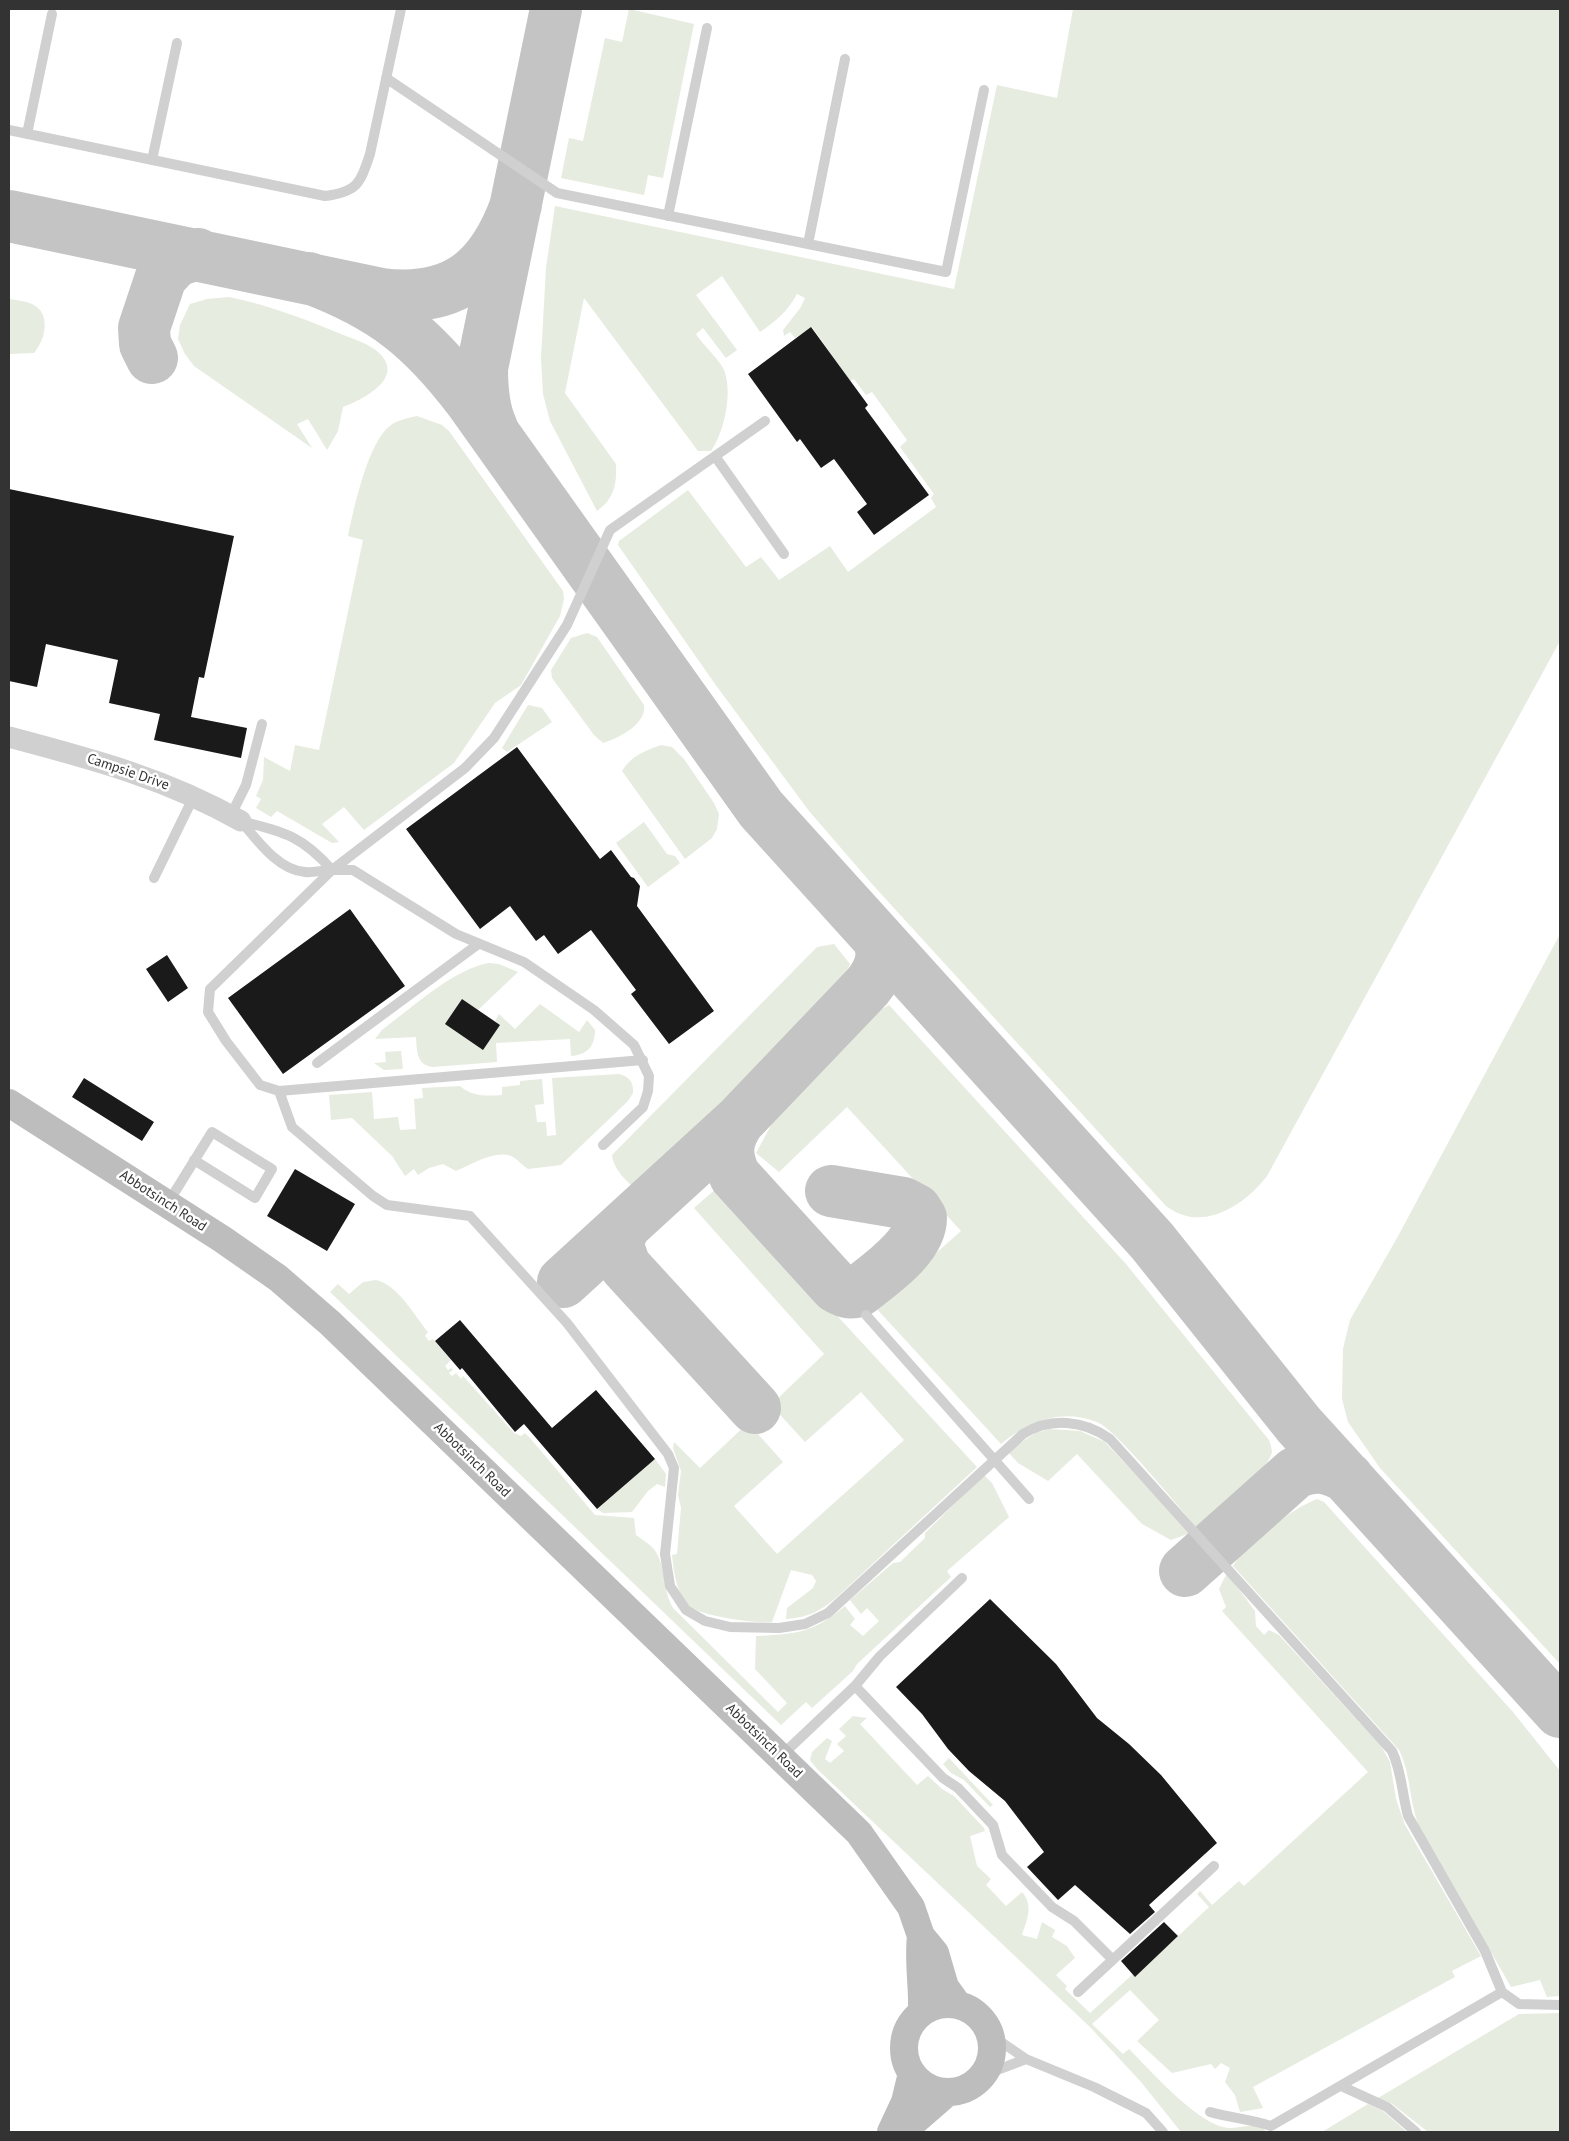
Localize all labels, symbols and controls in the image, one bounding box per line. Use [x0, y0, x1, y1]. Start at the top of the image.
street label: Campsie Drive [85, 750, 171, 794]
street label: Abbotsinch Road [116, 1167, 210, 1235]
street label: Abbotsinch Road [430, 1419, 514, 1501]
street label: Abbotsinch Road [722, 1700, 806, 1782]

